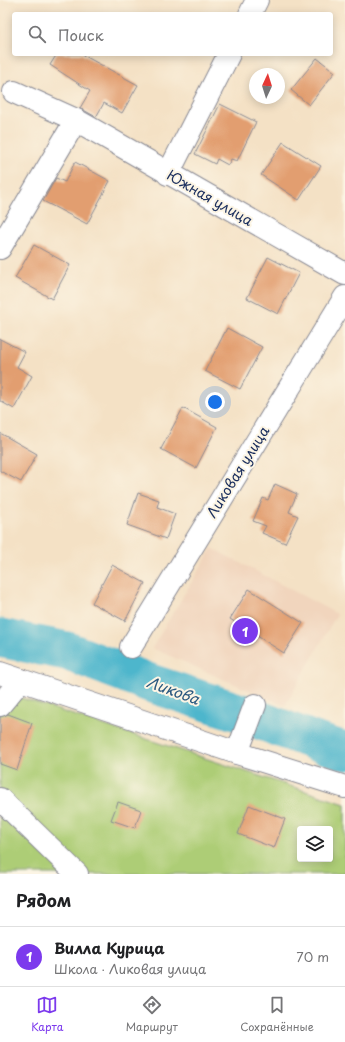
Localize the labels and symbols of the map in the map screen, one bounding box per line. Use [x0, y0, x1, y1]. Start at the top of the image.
north arrow [249, 68, 285, 104]
street label: Южная улица [163, 164, 257, 231]
your location [205, 392, 225, 412]
street label: Ликовая улица [201, 422, 274, 522]
pin: 1 [232, 616, 258, 646]
water label: Ликова [144, 670, 204, 710]

